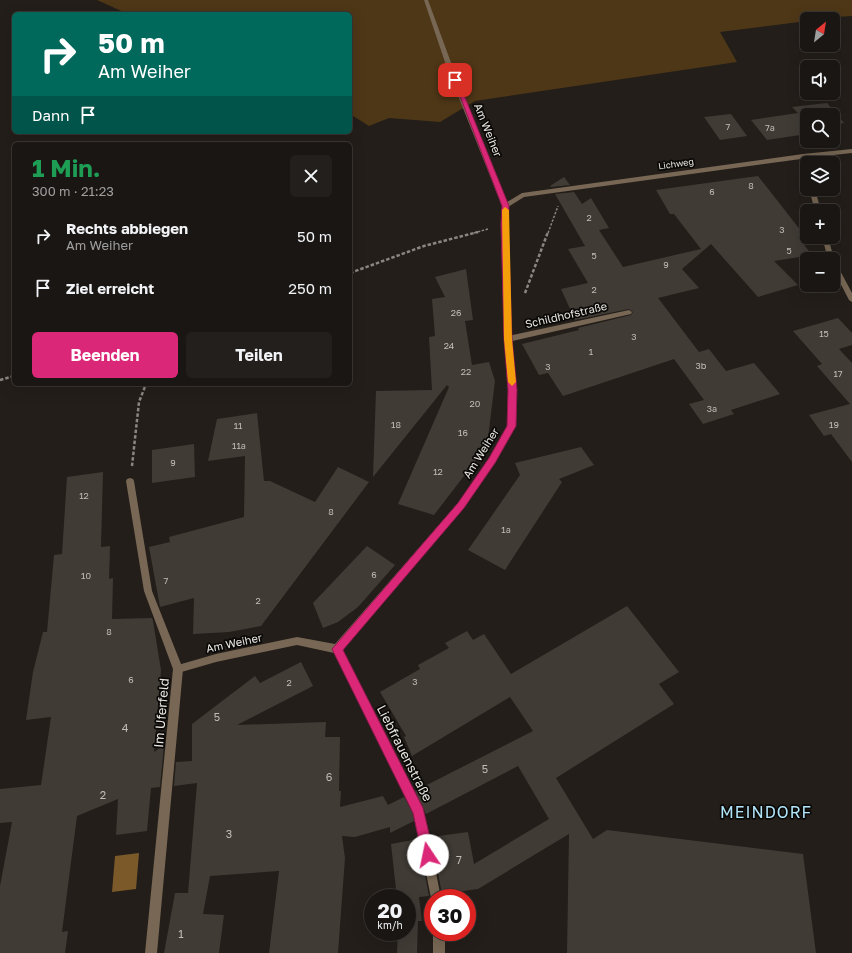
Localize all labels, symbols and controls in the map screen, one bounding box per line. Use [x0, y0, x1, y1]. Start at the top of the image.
north arrow [800, 12, 840, 52]
map controls [800, 12, 840, 292]
text: 50 m [98, 26, 165, 59]
icon: right [32, 28, 84, 80]
text: Am Weiher [98, 60, 191, 82]
button: sound [800, 60, 840, 100]
pin [438, 63, 472, 97]
icon: arrive [444, 69, 466, 91]
street label: Am Weiher [472, 101, 505, 159]
icon: arrive [77, 104, 99, 126]
text: Dann [32, 106, 69, 124]
button: search [800, 108, 840, 148]
house number: 7 [726, 121, 731, 132]
house number: 7a [765, 122, 775, 133]
text: 1 Min. [32, 153, 101, 182]
button: close [290, 155, 332, 197]
street label: Lichweg [657, 156, 694, 171]
button: layers [800, 156, 840, 196]
house number: 8 [748, 180, 754, 191]
text: 300 m · 21:23 [32, 183, 114, 199]
house number: 6 [709, 186, 715, 197]
button: + [800, 204, 840, 244]
house number: 2 [586, 212, 592, 223]
text: Rechts abbiegen [66, 219, 188, 237]
house number: 3 [779, 224, 785, 235]
icon: right [32, 225, 54, 247]
text: 50 m [297, 227, 332, 245]
text: Am Weiher [66, 237, 133, 253]
house number: 5 [786, 245, 792, 256]
house number: 5 [591, 250, 597, 261]
button: − [800, 252, 840, 292]
house number: 9 [663, 259, 669, 270]
icon: arrive [32, 277, 54, 299]
text: Ziel erreicht [66, 279, 154, 297]
text: 250 m [288, 279, 332, 297]
house number: 2 [591, 284, 597, 295]
street label: Schildhofstraße [524, 299, 608, 330]
house number: 26 [451, 307, 461, 318]
house number: 15 [819, 328, 829, 339]
house number: 3 [631, 331, 637, 342]
button: Beenden [32, 332, 178, 378]
button: Teilen [186, 332, 332, 378]
house number: 24 [444, 340, 455, 351]
house number: 1 [589, 346, 594, 357]
house number: 3b [696, 360, 707, 371]
house number: 3 [545, 361, 551, 372]
house number: 22 [461, 366, 471, 377]
house number: 17 [833, 368, 843, 379]
house number: 20 [470, 398, 481, 409]
house number: 3a [707, 403, 717, 414]
house number: 18 [391, 419, 401, 430]
house number: 19 [829, 419, 839, 430]
house number: 11 [234, 420, 243, 431]
street label: Am Weiher [460, 425, 501, 480]
house number: 16 [458, 427, 468, 438]
house number: 11a [232, 440, 246, 451]
house number: 9 [170, 457, 176, 468]
house number: 12 [433, 466, 443, 477]
house number: 12 [79, 490, 89, 501]
house number: 8 [328, 506, 334, 517]
house number: 1a [501, 524, 511, 535]
house number: 6 [371, 569, 377, 580]
house number: 10 [81, 570, 91, 581]
house number: 7 [164, 575, 169, 586]
house number: 2 [255, 595, 261, 606]
house number: 8 [106, 626, 112, 637]
street label: Am Weiher [205, 630, 264, 655]
house number: 6 [128, 674, 134, 685]
house number: 3 [412, 676, 418, 687]
street label: Im Uferfeld [150, 677, 172, 749]
house number: 2 [286, 677, 292, 688]
street label: Liebfrauenstraße [374, 702, 436, 804]
house number: 5 [214, 710, 220, 723]
house number: 4 [122, 721, 129, 734]
house number: 5 [482, 762, 488, 775]
house number: 6 [326, 770, 333, 783]
house number: 2 [100, 788, 106, 801]
district label: MEINDORF [720, 802, 812, 822]
house number: 3 [226, 827, 232, 840]
position arrow [407, 834, 449, 876]
house number: 7 [456, 853, 462, 866]
speed limit sign: 30 [424, 889, 476, 941]
text: 20 [377, 898, 403, 922]
text: km/h [377, 919, 403, 931]
house number: 1 [178, 927, 184, 940]

